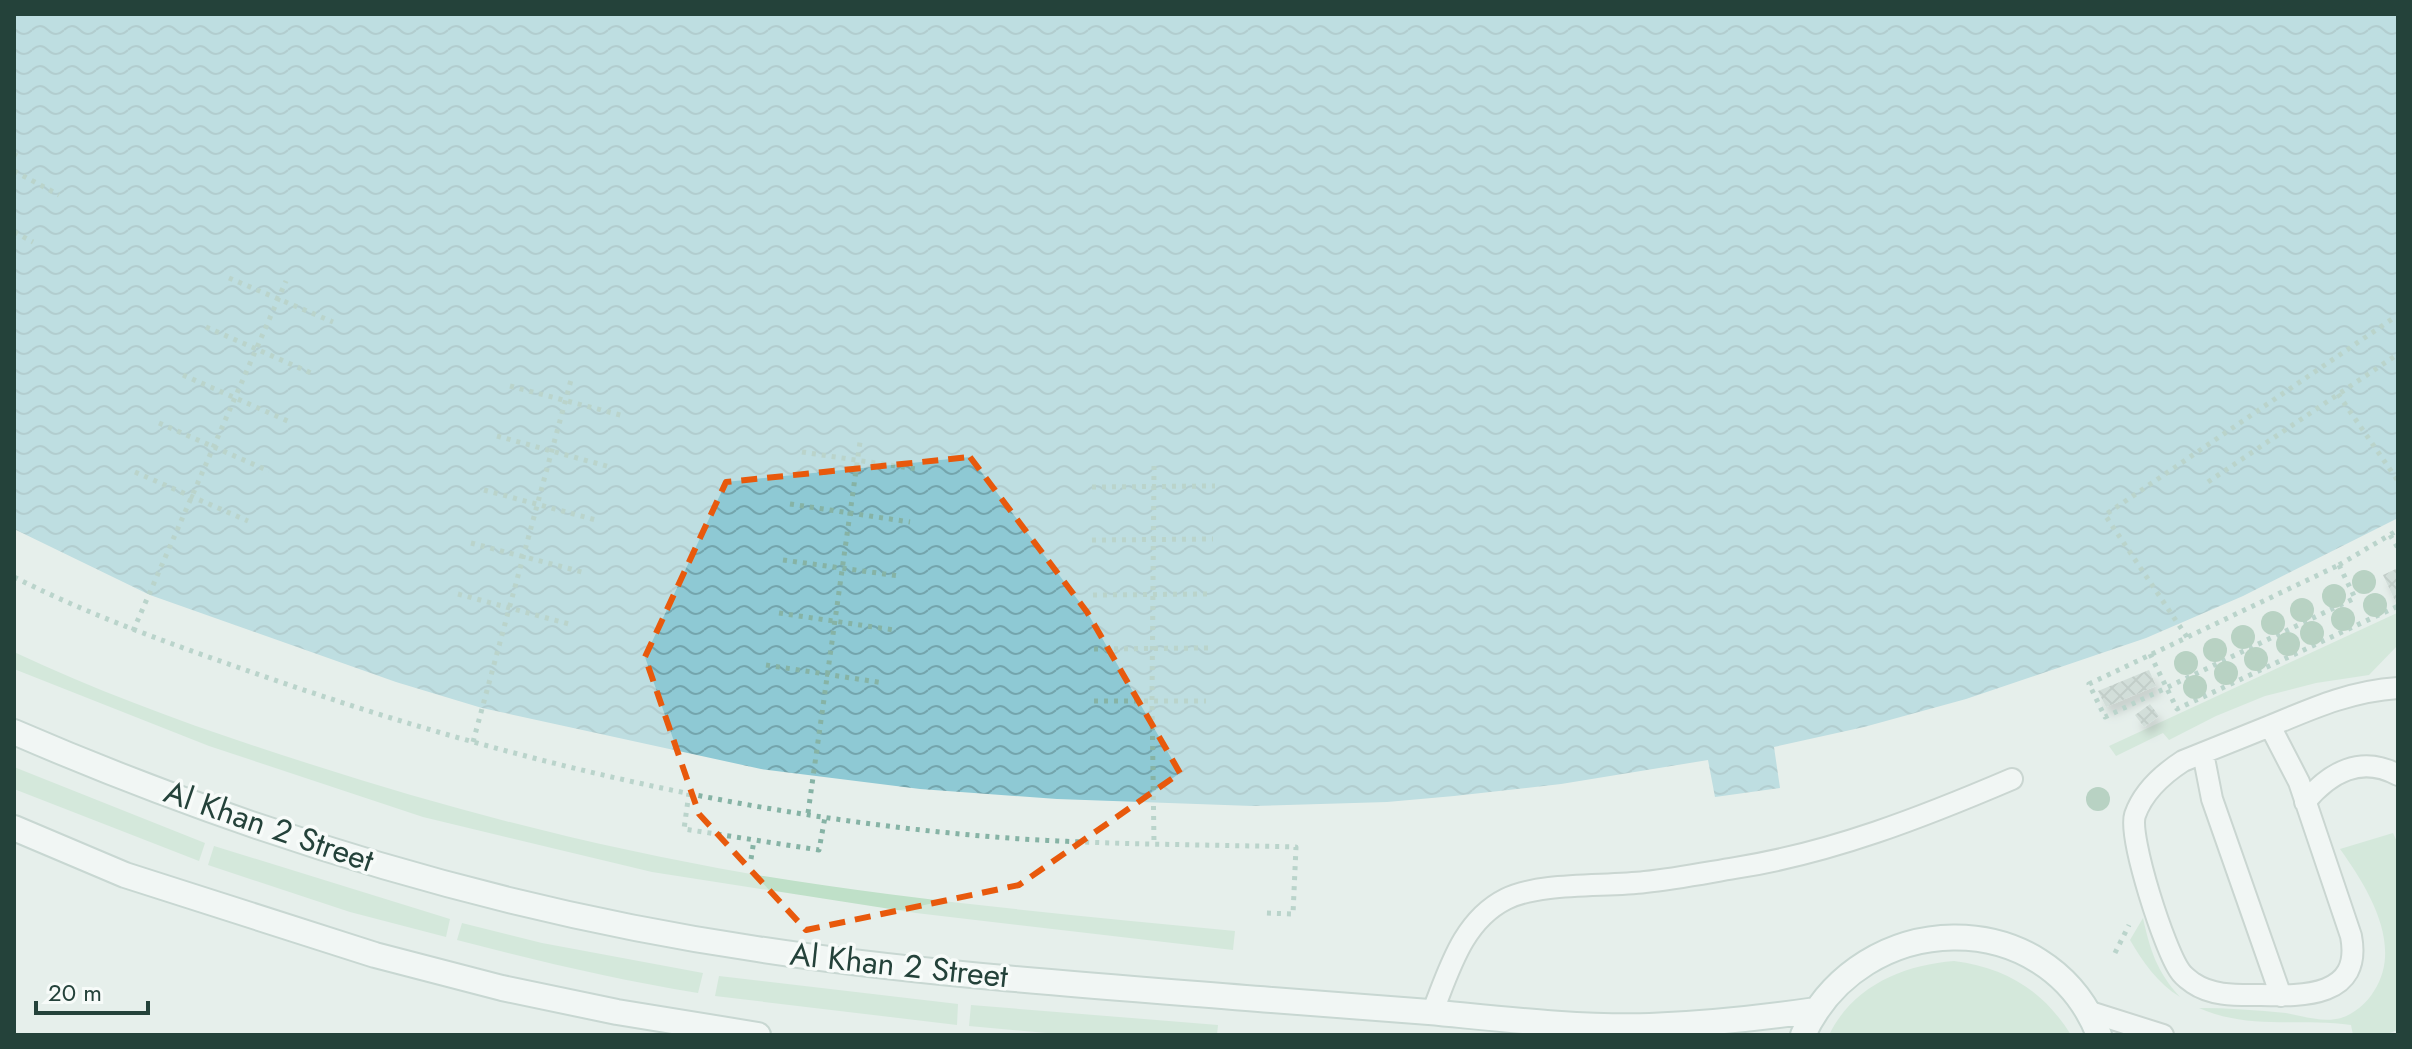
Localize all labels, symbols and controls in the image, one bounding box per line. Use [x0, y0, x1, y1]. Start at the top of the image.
street label: Al Khan 2 Street [158, 769, 380, 883]
street label: Al Khan 2 Street [788, 931, 1011, 999]
scale bar [36, 965, 148, 1015]
text: 20 m [48, 975, 102, 1010]

